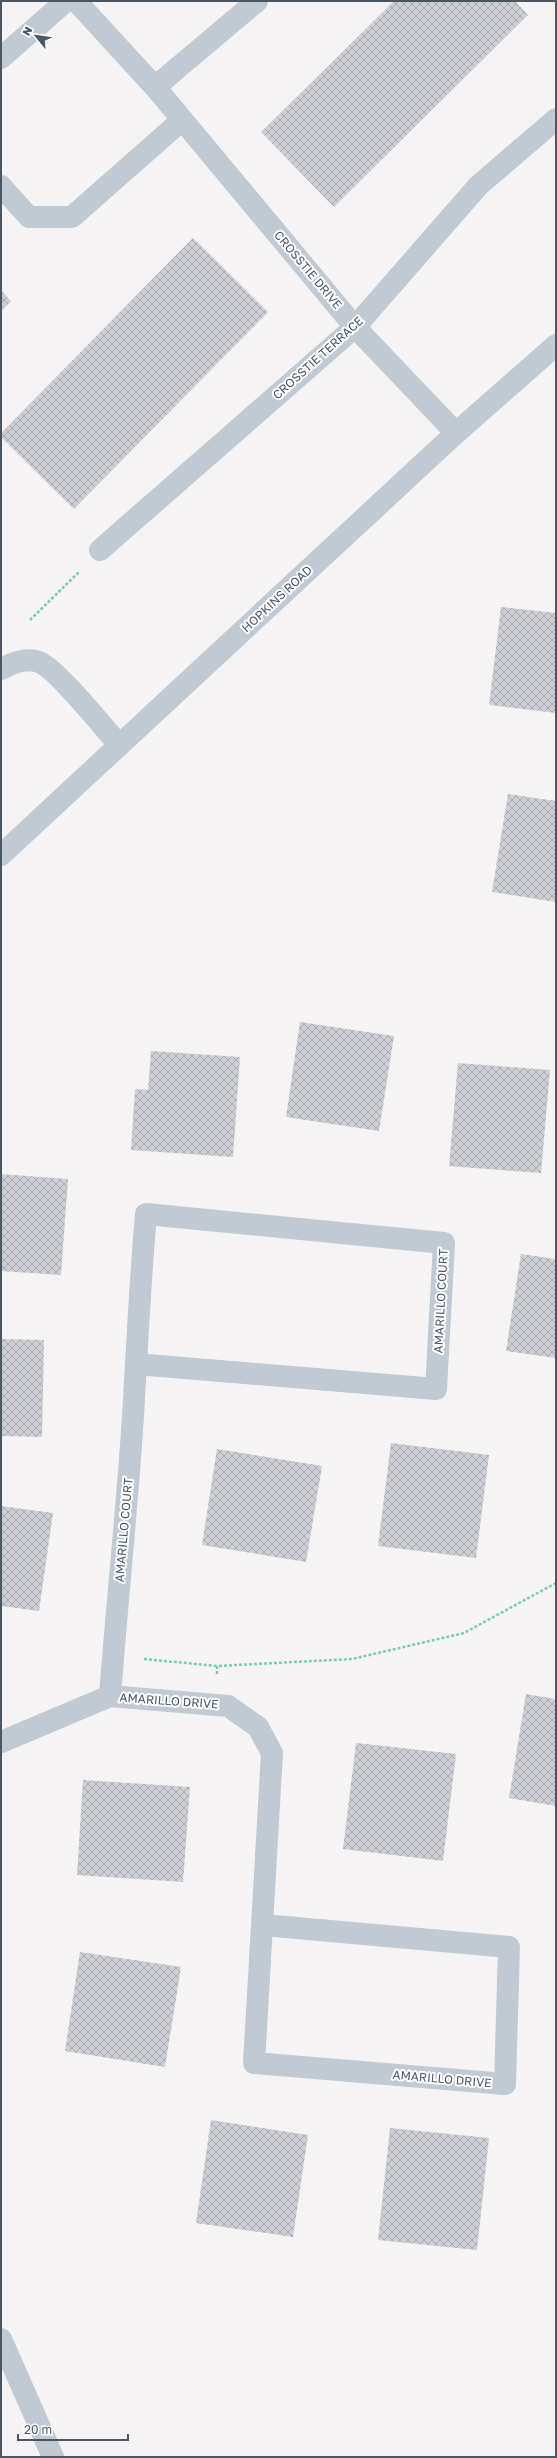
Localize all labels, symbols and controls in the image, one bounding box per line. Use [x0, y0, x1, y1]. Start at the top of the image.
north arrow [16, 16, 56, 56]
text: N [19, 24, 35, 38]
street label: CROSSTIE DRIVE [271, 227, 346, 312]
street label: CROSSTIE TERRACE [269, 313, 366, 402]
street label: HOPKINS ROAD [238, 562, 315, 635]
street label: AMARILLO COURT [430, 1248, 451, 1354]
street label: AMARILLO COURT [111, 1477, 136, 1583]
street label: AMARILLO DRIVE [119, 1690, 219, 1711]
street label: AMARILLO DRIVE [392, 2067, 492, 2090]
scale bar [18, 2416, 128, 2442]
text: 20 m [24, 2422, 52, 2437]

